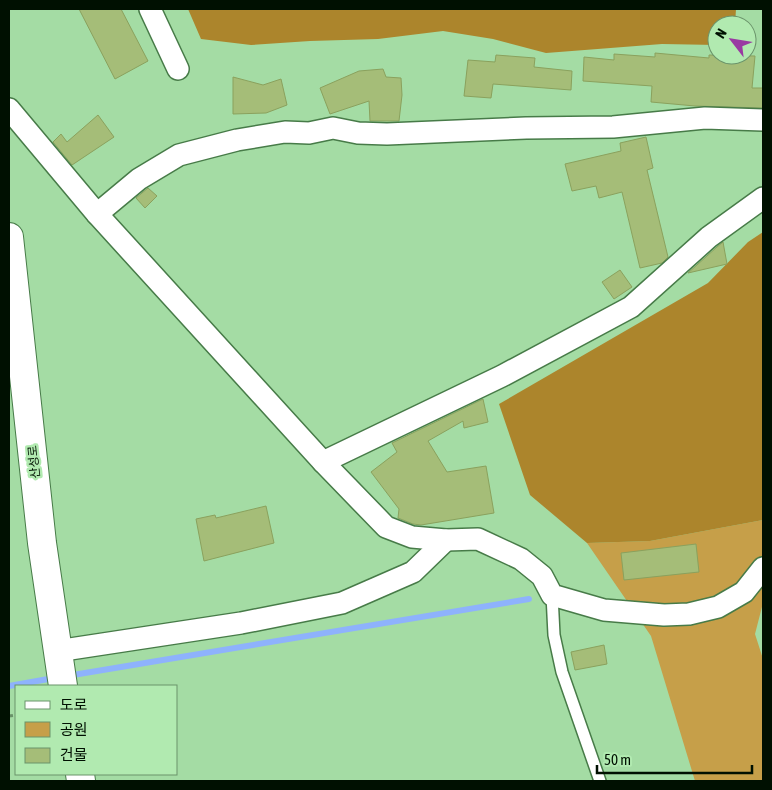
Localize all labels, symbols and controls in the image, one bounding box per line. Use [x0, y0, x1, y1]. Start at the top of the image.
north arrow [707, 15, 757, 65]
text: N [712, 26, 730, 41]
street label: 산성로 [25, 445, 43, 479]
legend [15, 685, 178, 775]
text: 도로 [60, 696, 88, 713]
text: 공원 [60, 721, 88, 738]
scale bar [597, 742, 752, 774]
text: 건물 [60, 746, 88, 763]
text: 50 m [604, 751, 631, 768]

